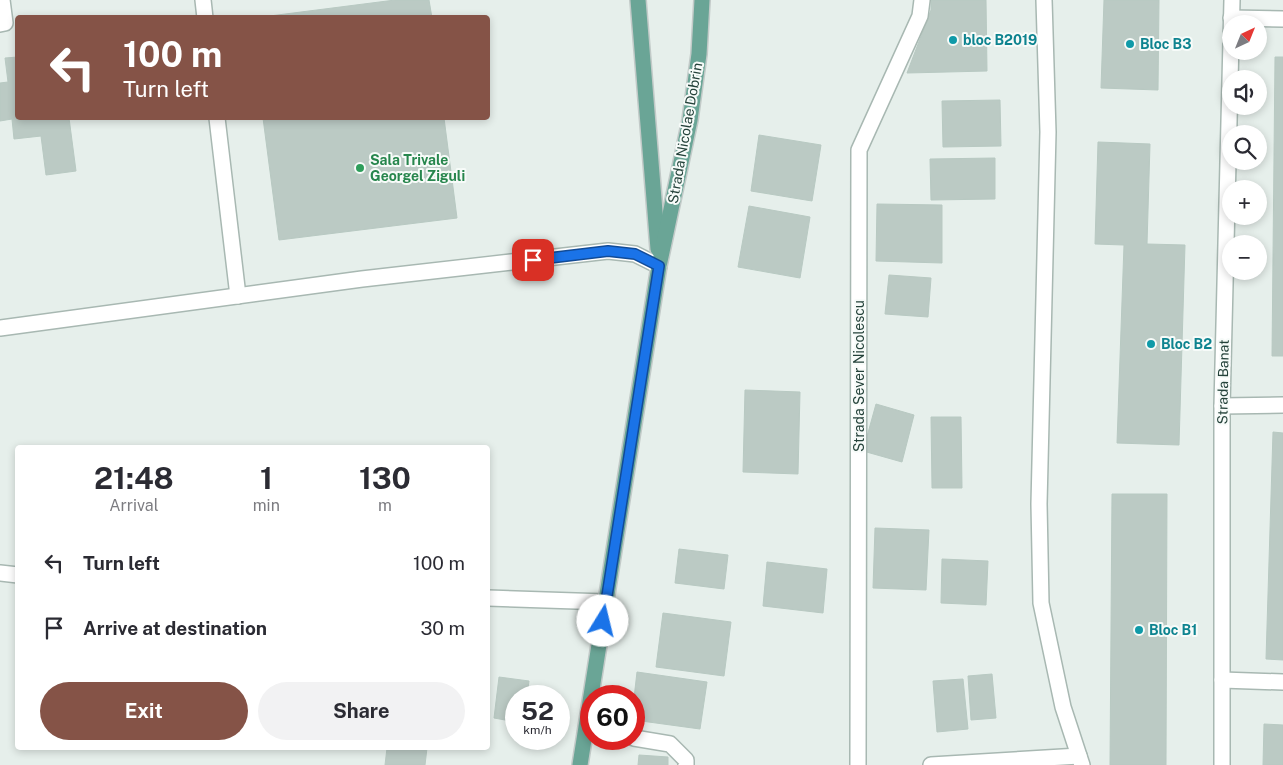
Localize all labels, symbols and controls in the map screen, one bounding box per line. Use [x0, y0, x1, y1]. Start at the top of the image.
north arrow [1222, 15, 1268, 60]
map controls [1222, 15, 1267, 280]
place label: bloc B2019 [963, 32, 1037, 48]
text: 100 m [123, 34, 222, 75]
marker: bloc B2019 [947, 34, 959, 46]
icon: left [40, 35, 105, 100]
place label: Bloc B3 [1140, 36, 1192, 52]
marker: Bloc B3 [1124, 38, 1136, 50]
street label: Strada Nicolae Dobrin [665, 61, 705, 205]
button: sound [1222, 70, 1267, 115]
text: Turn left [123, 76, 209, 102]
button: search [1222, 125, 1267, 170]
place label: Sala Trivale Georgel Ziguli [370, 152, 465, 184]
marker: Sala Trivale Georgel Ziguli [354, 162, 366, 174]
button: + [1222, 180, 1267, 225]
button: − [1222, 235, 1267, 280]
pin [512, 239, 554, 281]
icon: arrive [519, 246, 547, 274]
street label: Strada Sever Nicolescu [851, 300, 867, 452]
place label: Bloc B2 [1161, 336, 1212, 352]
marker: Bloc B2 [1145, 338, 1157, 350]
street label: Strada Banat [1214, 339, 1232, 425]
text: 21:48 [94, 460, 174, 496]
text: 1 [260, 460, 273, 496]
text: 130 [359, 460, 411, 496]
text: Arrival [109, 496, 159, 515]
text: min [253, 496, 280, 515]
text: m [378, 496, 392, 515]
icon: left [40, 549, 68, 577]
text: Turn left [83, 552, 160, 574]
text: 100 m [413, 552, 465, 574]
position arrow [576, 594, 628, 646]
icon: arrive [40, 614, 68, 642]
text: Arrive at destination [83, 617, 267, 639]
text: 30 m [420, 617, 465, 639]
place label: Bloc B1 [1149, 622, 1197, 638]
marker: Bloc B1 [1133, 624, 1145, 636]
button: Exit [40, 682, 248, 740]
button: Share [258, 682, 465, 740]
speed limit sign: 60 [580, 685, 645, 750]
text: 52 [521, 696, 554, 726]
text: km/h [523, 723, 552, 737]

